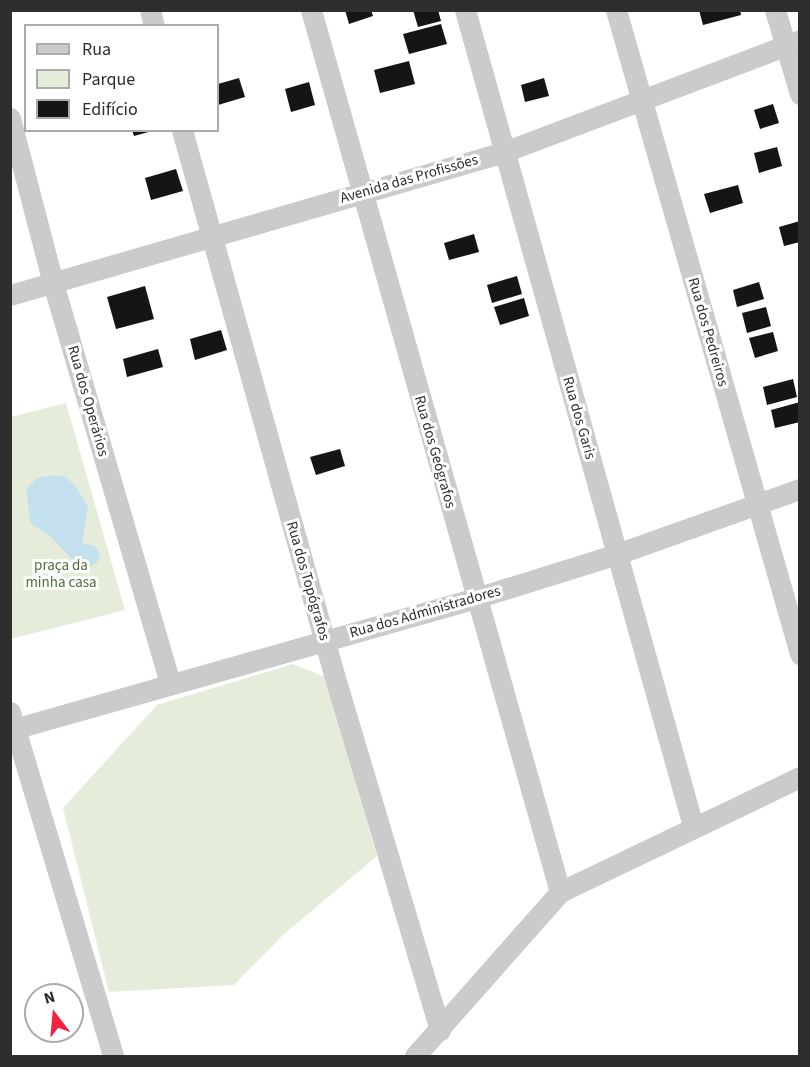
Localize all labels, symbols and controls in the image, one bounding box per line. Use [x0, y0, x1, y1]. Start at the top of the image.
legend [24, 24, 219, 132]
text: Rua [82, 37, 111, 62]
text: Parque [82, 67, 135, 92]
text: Edifício [82, 97, 138, 122]
street label: Avenida das Profissões [338, 151, 480, 207]
street label: Rua dos Pedreiros [684, 275, 732, 389]
street label: Rua dos Operários [64, 344, 112, 458]
street label: Rua dos Garis [559, 375, 599, 461]
street label: Rua dos Geógrafos [410, 394, 460, 510]
street label: Rua dos Topógrafos [282, 519, 334, 643]
park label: praça da minha casa [25, 556, 97, 591]
street label: Rua dos Administradores [347, 582, 503, 642]
north arrow [24, 983, 84, 1043]
text: N [41, 986, 58, 1010]

